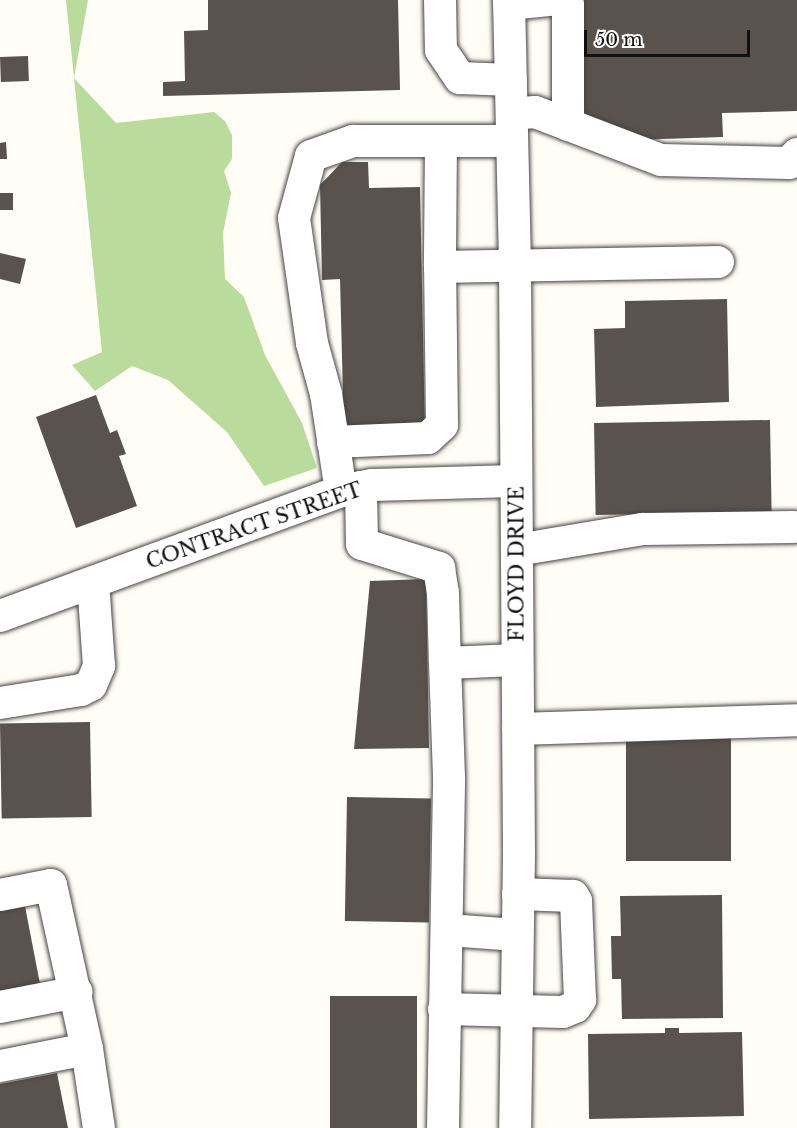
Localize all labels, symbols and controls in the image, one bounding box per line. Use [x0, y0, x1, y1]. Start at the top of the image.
scale bar [587, 18, 754, 56]
text: 50 m [595, 29, 643, 51]
street label: CONTRACT STREET [143, 478, 365, 574]
street label: FLOYD DRIVE [505, 486, 529, 642]

